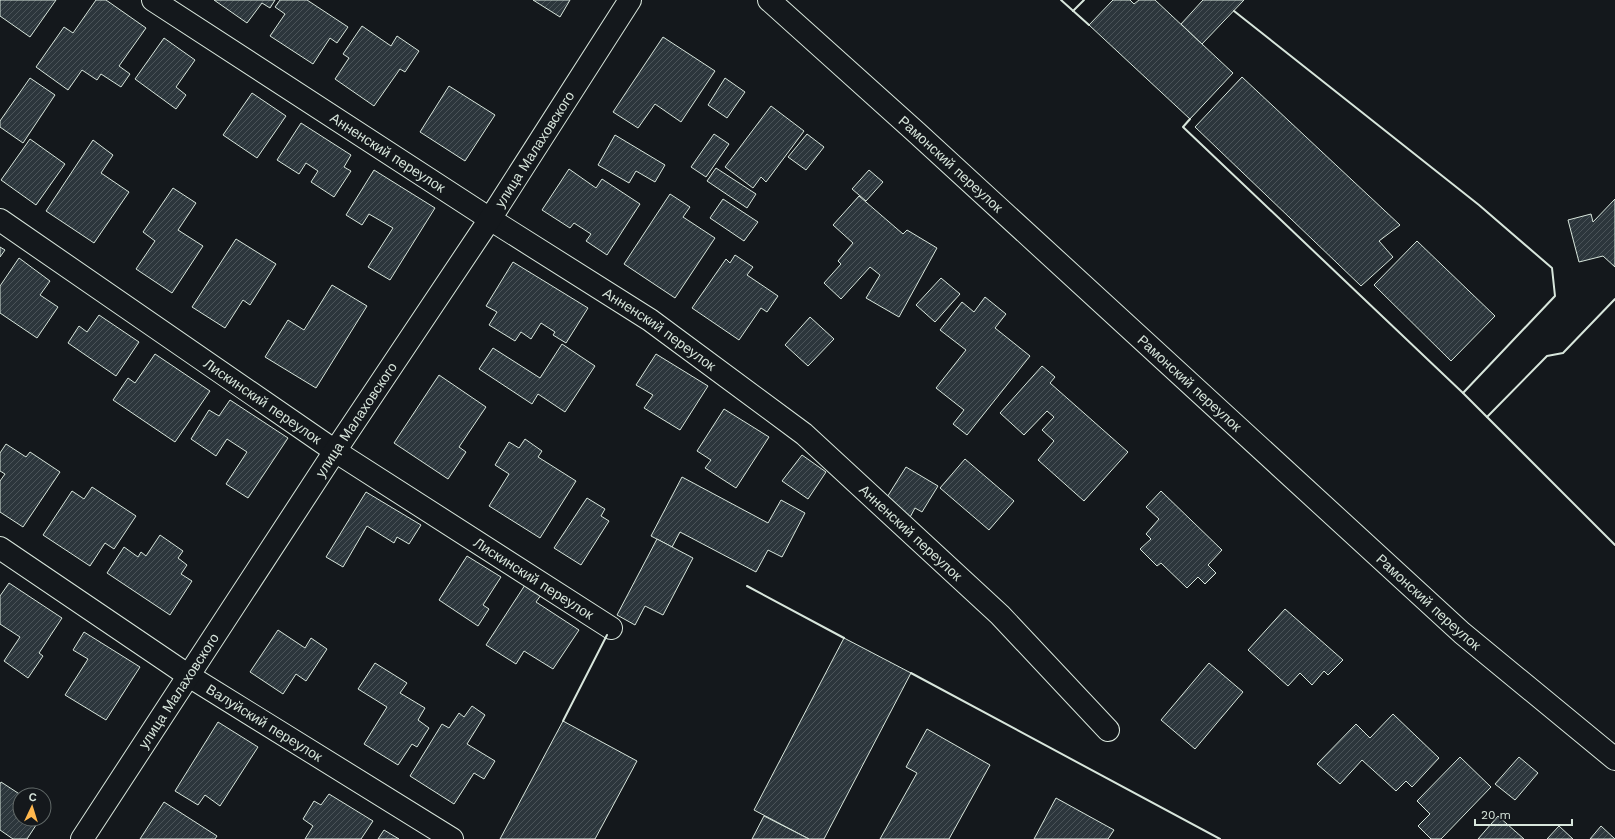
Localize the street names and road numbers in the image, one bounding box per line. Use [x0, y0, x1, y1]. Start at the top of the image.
street label: улица Малаховского [492, 88, 578, 210]
street label: Анненский переулок [327, 109, 449, 196]
street label: Рамонский переулок [896, 113, 1007, 216]
street label: Анненский переулок [600, 284, 720, 374]
street label: Рамонский переулок [1134, 332, 1246, 435]
street label: Лискинский переулок [201, 355, 325, 448]
street label: улица Малаховского [312, 359, 400, 480]
street label: Анненский переулок [856, 481, 966, 584]
street label: Лискинский переулок [471, 534, 597, 623]
street label: Рамонский переулок [1373, 551, 1485, 654]
street label: улица Малаховского [135, 630, 222, 751]
street label: Валуйский переулок [203, 681, 326, 765]

